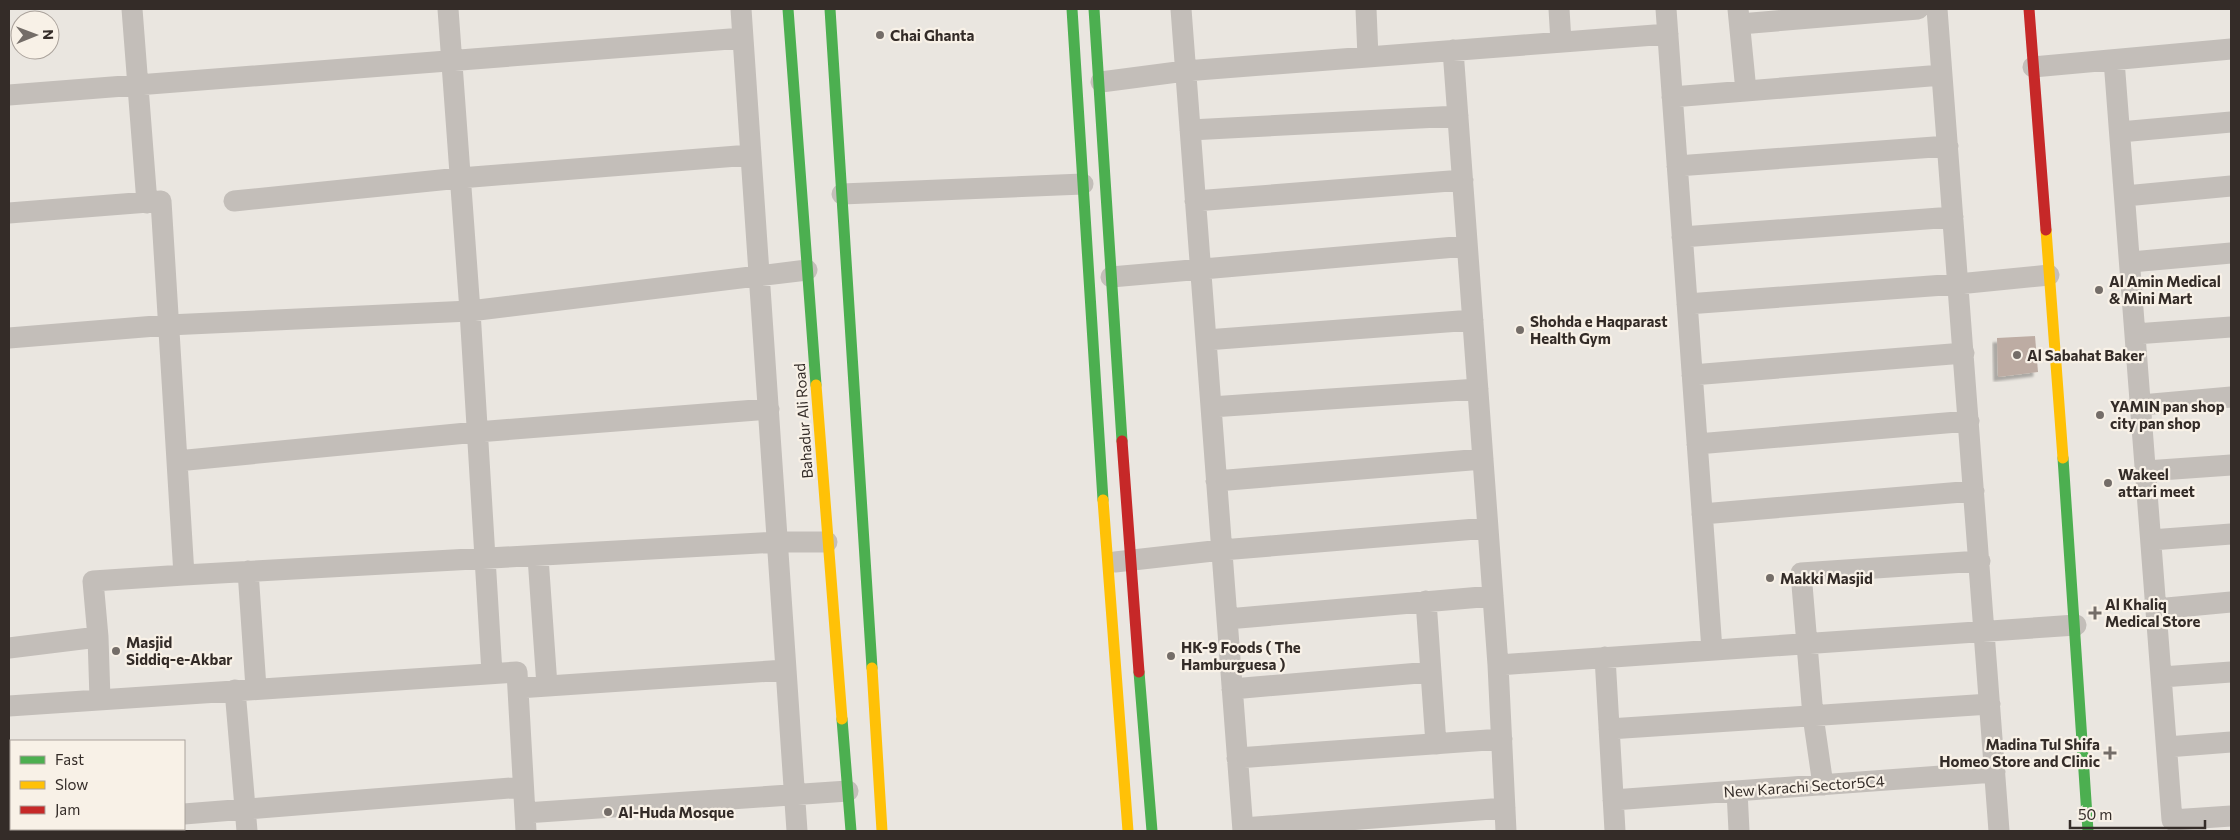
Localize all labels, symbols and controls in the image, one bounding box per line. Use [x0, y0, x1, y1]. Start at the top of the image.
north arrow [10, 10, 60, 60]
place label: Chai Ghanta [890, 26, 974, 44]
text: N [40, 29, 57, 40]
marker: Chai Ghanta [874, 29, 886, 41]
place label: Al Amin Medical & Mini Mart [2109, 272, 2221, 307]
marker: Al Amin Medical & Mini Mart [2093, 284, 2105, 296]
place label: Shohda e Haqparast Health Gym [1530, 312, 1668, 347]
marker: Shohda e Haqparast Health Gym [1514, 324, 1526, 336]
place label: Al Sabahat Baker [2027, 346, 2144, 364]
marker: Al Sabahat Baker [2011, 349, 2023, 361]
street label: Bahadur Ali Road [790, 363, 816, 479]
place label: YAMIN pan shop city pan shop [2110, 397, 2225, 432]
marker: YAMIN pan shop city pan shop [2094, 409, 2106, 421]
place label: Wakeel attari meet [2118, 465, 2195, 500]
marker: Wakeel attari meet [2102, 477, 2114, 489]
place label: Makki Masjid [1780, 569, 1873, 587]
marker: Makki Masjid [1764, 572, 1776, 584]
place label: Al Khaliq Medical Store [2105, 595, 2200, 630]
marker: Al Khaliq Medical Store [2089, 607, 2101, 619]
place label: Masjid Siddiq-e-Akbar [126, 633, 232, 668]
place label: HK-9 Foods ( The Hamburguesa ) [1181, 638, 1301, 673]
marker: Masjid Siddiq-e-Akbar [110, 645, 122, 657]
marker: HK-9 Foods ( The Hamburguesa ) [1165, 650, 1177, 662]
place label: Madina Tul Shifa Homeo Store and Clinic [1939, 735, 2100, 770]
legend [10, 740, 185, 830]
marker: Madina Tul Shifa Homeo Store and Clinic [2104, 747, 2116, 759]
text: Fast [55, 750, 84, 768]
street label: New Karachi Sector5C4 [1723, 771, 1885, 801]
text: Slow [55, 775, 88, 793]
scale bar [2070, 798, 2205, 830]
text: Jam [55, 800, 80, 818]
place label: Al-Huda Mosque [618, 803, 734, 821]
text: 50 m [2078, 805, 2112, 823]
marker: Al-Huda Mosque [602, 806, 614, 818]

